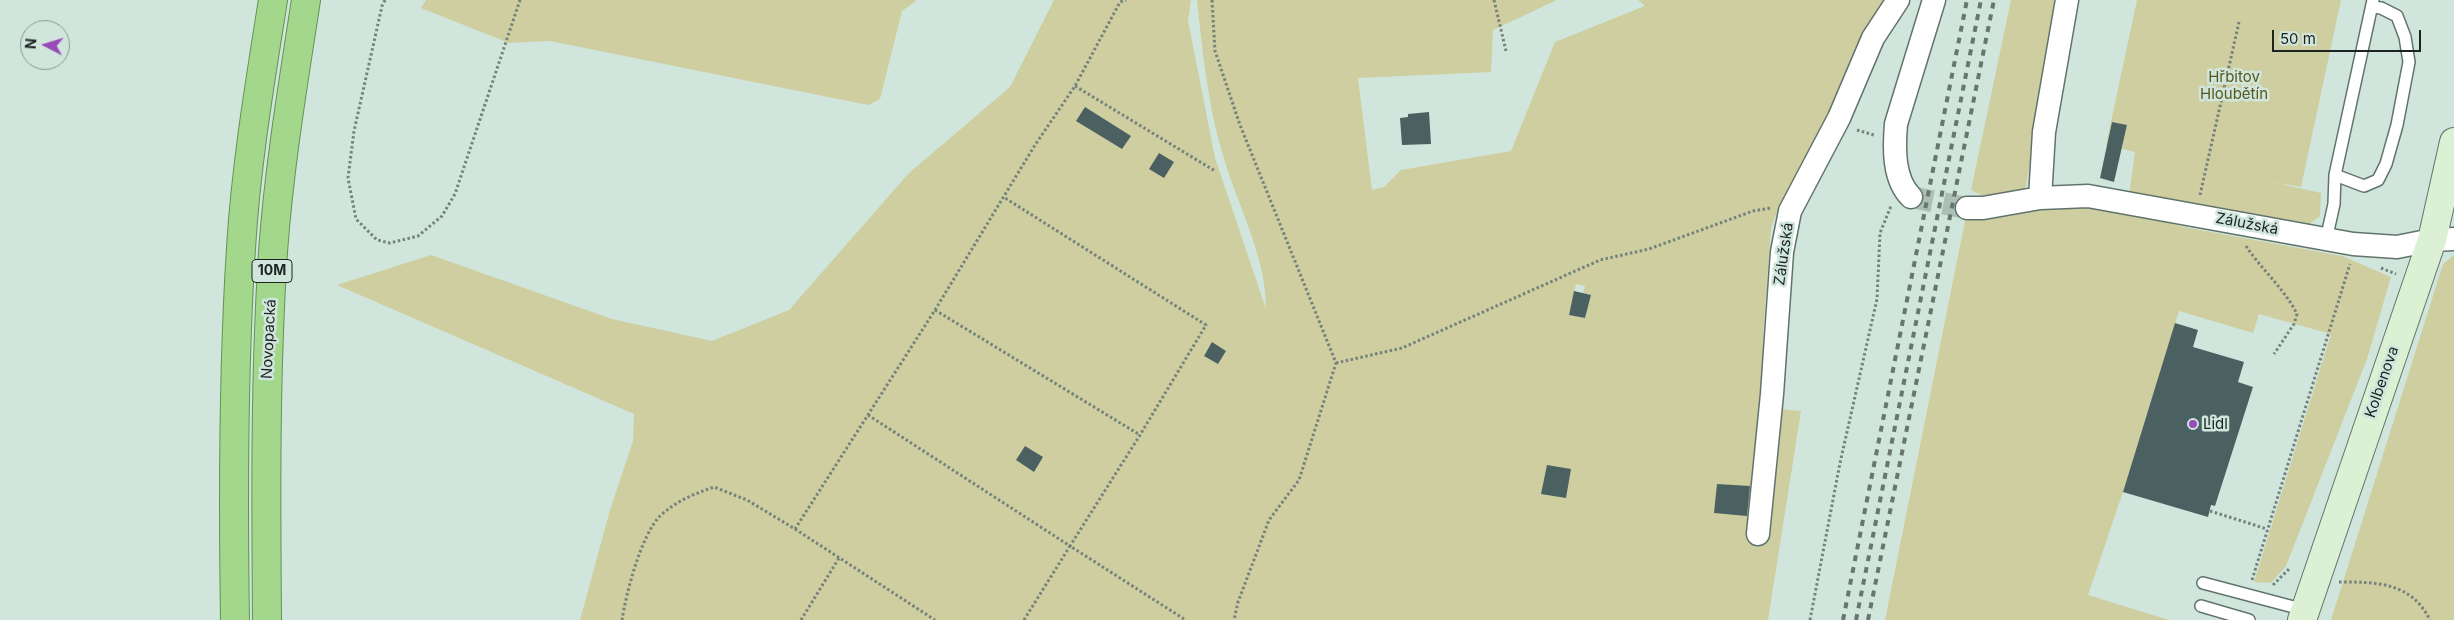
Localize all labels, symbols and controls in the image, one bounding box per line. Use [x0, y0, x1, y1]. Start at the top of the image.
north arrow [20, 20, 70, 70]
scale bar [2274, 20, 2423, 52]
text: 50 m [2280, 29, 2316, 48]
text: N [22, 38, 39, 50]
park label: Hřbitov Hloubětín [2200, 68, 2268, 103]
street label: Zálužská [2214, 209, 2280, 239]
street label: Zálužská [1771, 221, 1797, 287]
road number: 10M [252, 260, 292, 282]
street label: Novopacká [258, 299, 280, 379]
street label: Kolbenova [2361, 344, 2403, 420]
place label: Lidl [2203, 415, 2228, 433]
marker: Lidl [2187, 418, 2199, 430]

